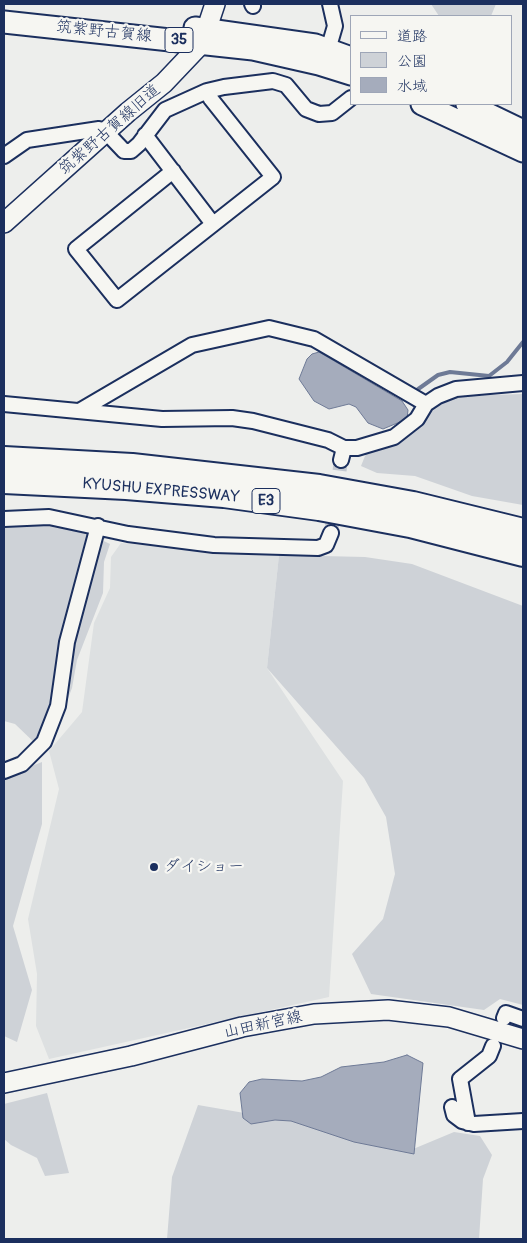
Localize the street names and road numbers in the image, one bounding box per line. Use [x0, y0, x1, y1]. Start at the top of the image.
street label: 筑紫野古賀線 [55, 17, 153, 47]
road number: 35 [165, 28, 193, 52]
street label: 筑紫野古賀線旧道 [55, 81, 165, 179]
street label: KYUSHU EXPRESSWAY [82, 475, 240, 507]
road number: E3 [252, 488, 280, 514]
street label: 山田新宮線 [222, 1007, 304, 1043]

